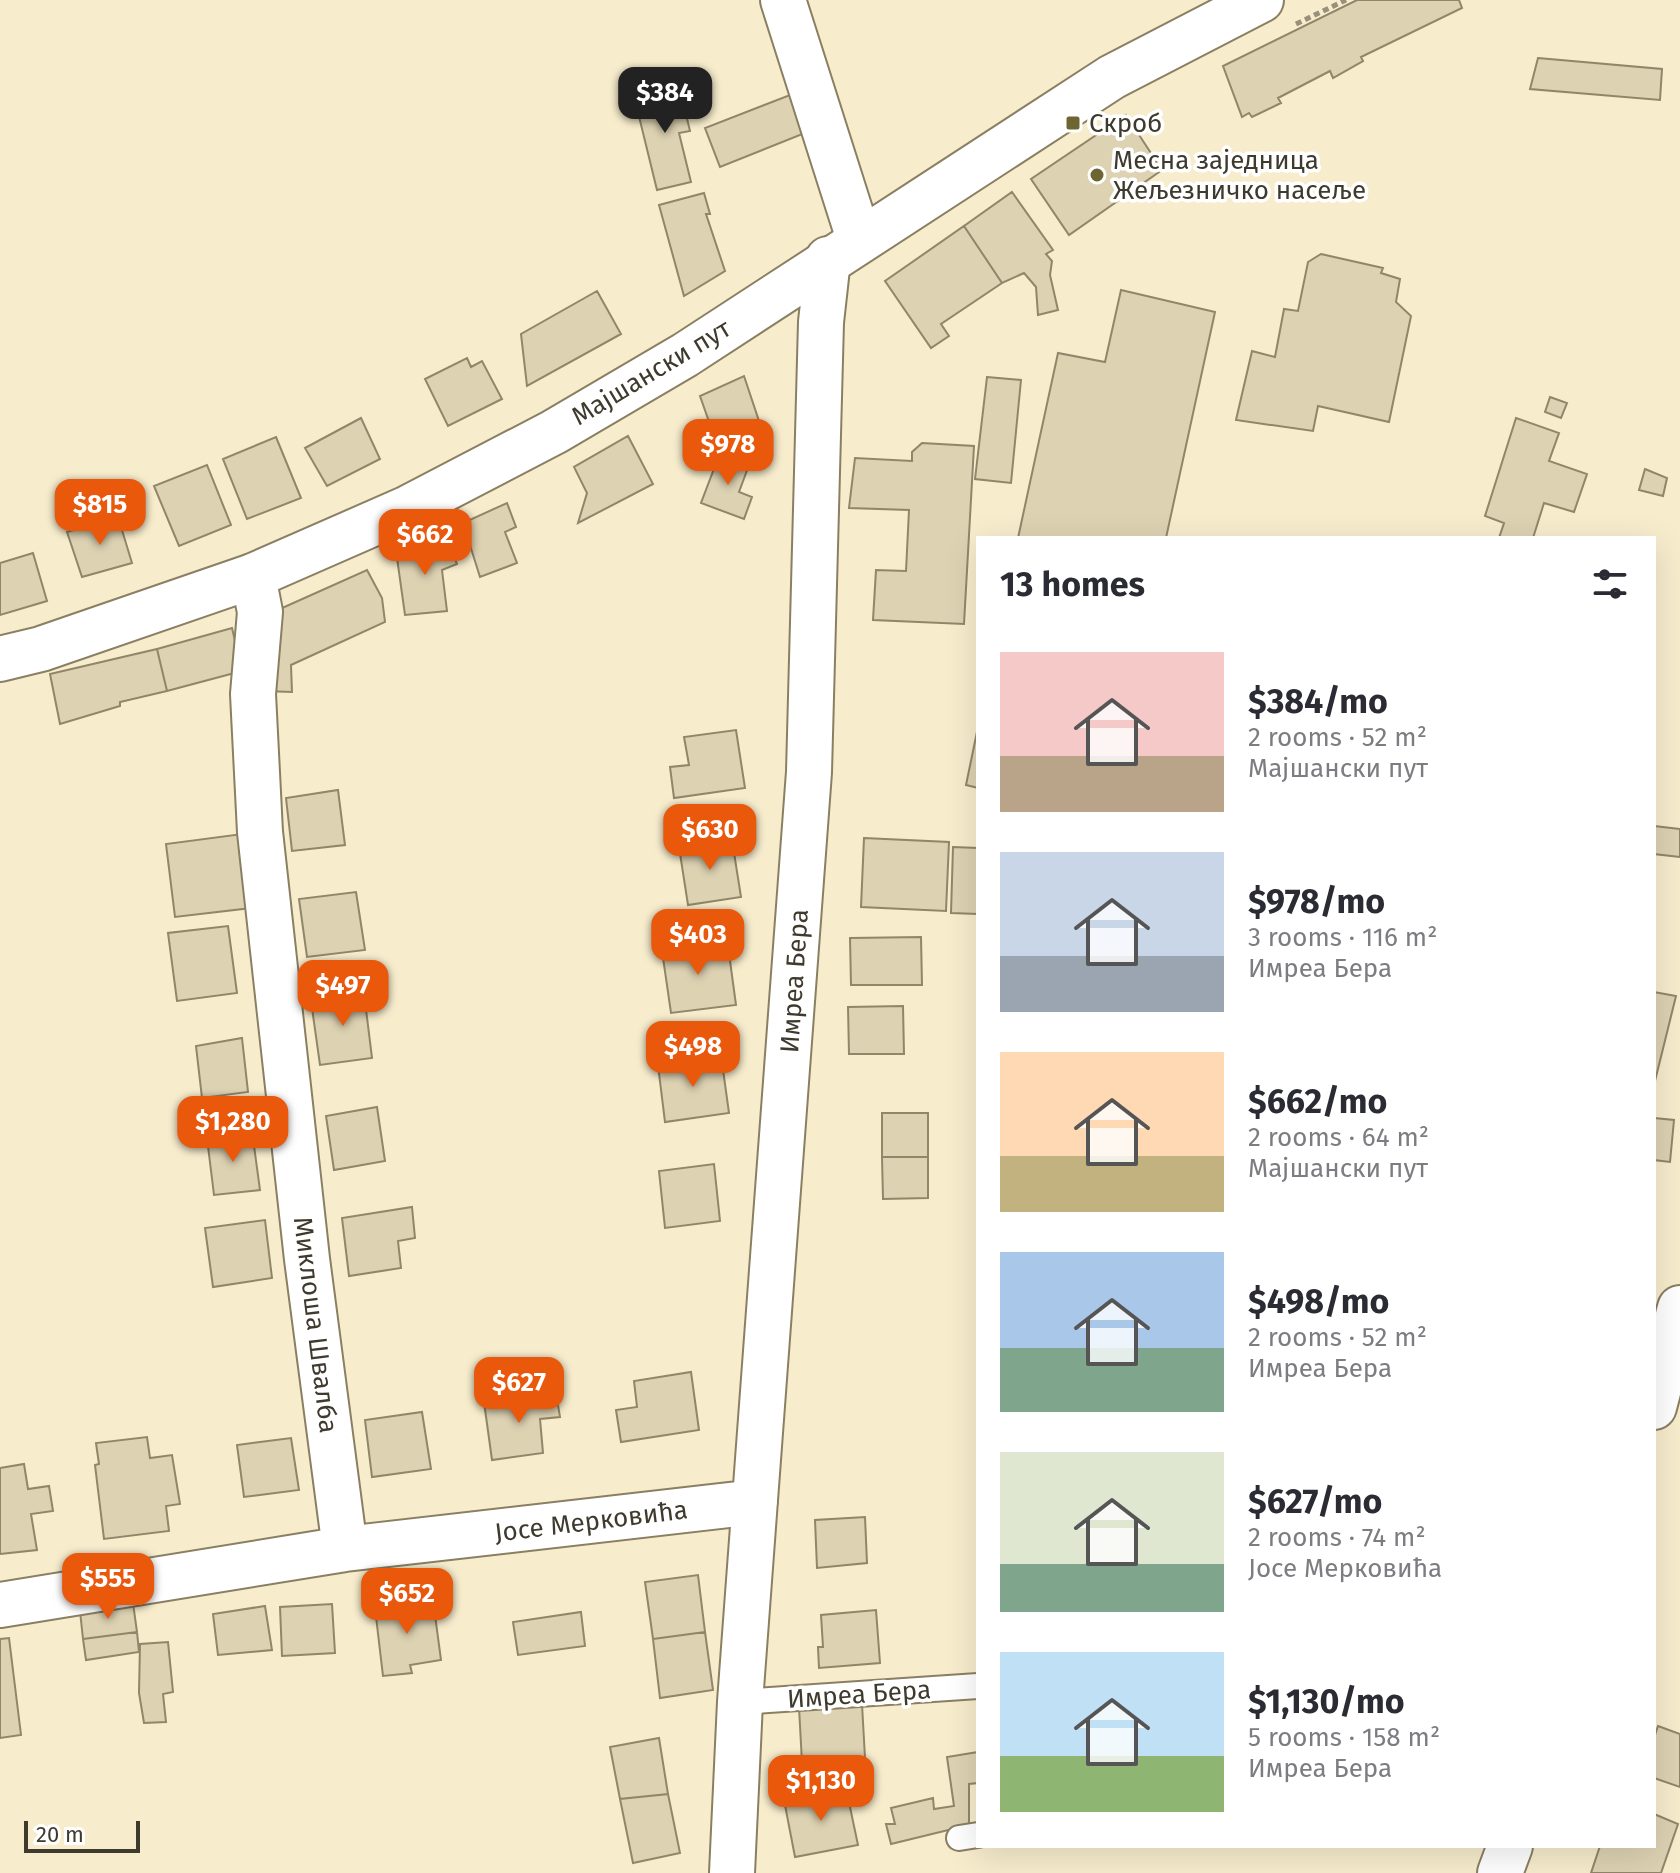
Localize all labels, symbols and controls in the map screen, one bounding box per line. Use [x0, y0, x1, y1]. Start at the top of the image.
pin: $384 [618, 67, 712, 135]
text: $384 [636, 77, 694, 108]
place label: Скроб [1089, 108, 1162, 139]
marker: Скроб [1064, 114, 1082, 132]
place label: Месна заједница Жељезничко насеље [1113, 145, 1366, 206]
marker: Месна заједница Жељезничко насеље [1088, 166, 1106, 184]
street label: Мајшански пут [566, 313, 737, 432]
pin: $978 [681, 419, 775, 487]
text: $978 [701, 429, 755, 460]
pin: $815 [53, 479, 147, 547]
text: $815 [73, 489, 127, 520]
pin: $662 [378, 509, 472, 577]
text: $662 [397, 519, 453, 550]
icon: filters [1588, 562, 1632, 606]
text: 13 homes [1000, 564, 1145, 605]
text: $384/mo [1248, 681, 1388, 722]
icon: home [1064, 684, 1160, 780]
text: 2 rooms · 52 m² [1248, 722, 1427, 753]
text: Мајшански пут [1248, 753, 1428, 784]
pin: $630 [663, 804, 757, 872]
text: $630 [681, 814, 739, 845]
text: $978/mo [1248, 881, 1385, 922]
icon: home [1064, 884, 1160, 980]
street label: Имреа Бера [774, 908, 815, 1054]
pin: $403 [651, 909, 745, 977]
text: $403 [669, 919, 727, 950]
text: 3 rooms · 116 m² [1248, 922, 1437, 953]
text: Имреа Бера [1248, 953, 1392, 984]
pin: $497 [296, 960, 390, 1028]
text: $497 [316, 970, 370, 1001]
pin: $498 [646, 1021, 740, 1089]
text: $498 [664, 1031, 722, 1062]
text: $662/mo [1248, 1081, 1387, 1122]
icon: home [1064, 1084, 1160, 1180]
pin: $1,280 [168, 1096, 298, 1164]
text: $1,280 [195, 1106, 271, 1137]
text: 2 rooms · 64 m² [1248, 1122, 1429, 1153]
text: Мајшански пут [1248, 1153, 1428, 1184]
street label: Миклоша Швалба [287, 1215, 344, 1435]
text: $498/mo [1248, 1281, 1389, 1322]
icon: home [1064, 1284, 1160, 1380]
text: 2 rooms · 52 m² [1248, 1322, 1427, 1353]
text: Имреа Бера [1248, 1353, 1392, 1384]
pin: $627 [472, 1357, 566, 1425]
text: $627 [492, 1367, 546, 1398]
text: $627/mo [1248, 1481, 1382, 1522]
icon: home [1064, 1484, 1160, 1580]
street label: Јосе Мерковића [493, 1494, 689, 1549]
text: 2 rooms · 74 m² [1248, 1522, 1426, 1553]
pin: $555 [61, 1553, 155, 1621]
text: Јосе Мерковића [1248, 1553, 1442, 1584]
text: $555 [80, 1563, 136, 1594]
pin: $652 [360, 1568, 454, 1636]
text: $652 [379, 1578, 435, 1609]
street label: Имреа Бера [786, 1674, 932, 1715]
text: $1,130/mo [1248, 1681, 1405, 1722]
icon: home [1064, 1684, 1160, 1780]
text: 5 rooms · 158 m² [1248, 1722, 1440, 1753]
text: Имреа Бера [1248, 1753, 1392, 1784]
pin: $1,130 [756, 1755, 886, 1823]
text: $1,130 [786, 1765, 856, 1796]
scale bar [24, 1817, 140, 1853]
text: 20 m [36, 1821, 84, 1848]

